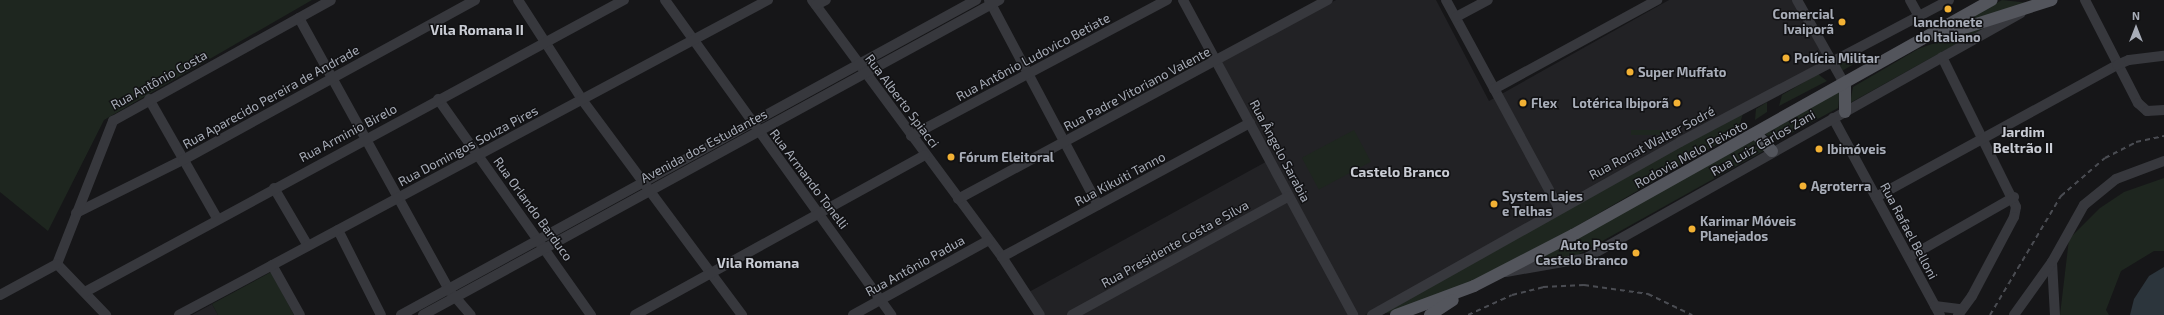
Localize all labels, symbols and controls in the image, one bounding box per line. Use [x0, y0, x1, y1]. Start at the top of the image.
marker: lanchonete do Italiano [1943, 4, 1953, 14]
place label: Comercial Ivaiporã [1773, 7, 1834, 38]
north arrow [2116, 8, 2156, 48]
text: N [2132, 9, 2140, 22]
street label: Rua Antônio Ludovico Betiate [953, 10, 1113, 104]
place label: lanchonete do Italiano [1913, 15, 1983, 46]
marker: Comercial Ivaiporã [1837, 17, 1847, 27]
district label: Vila Romana II [430, 22, 524, 38]
street label: Rua Aparecido Pereira de Andrade [180, 42, 362, 152]
street label: Rua Padre Vitoriano Valente [1061, 43, 1213, 135]
street label: Rua Antônio Costa [108, 47, 210, 113]
place label: Polícia Militar [1794, 50, 1880, 66]
street label: Rua Alberto Spiacci [862, 51, 942, 151]
marker: Polícia Militar [1781, 53, 1791, 63]
place label: Super Muffato [1638, 64, 1727, 80]
marker: Super Muffato [1625, 67, 1635, 77]
place label: Flex [1531, 95, 1557, 111]
place label: Lotérica Ibiporã [1572, 95, 1669, 111]
street label: Rua Ângelo Sarabia [1246, 97, 1314, 205]
marker: Flex [1518, 98, 1528, 108]
marker: Lotérica Ibiporã [1672, 98, 1682, 108]
street label: Rua Arminio Birelo [296, 101, 400, 165]
street label: Rua Domingos Souza Pires [395, 102, 541, 190]
street label: Rua Ronat Walter Sodré [1586, 103, 1718, 183]
street label: Avenida dos Estudantes [638, 106, 770, 186]
street label: Rua Luiz Carlos Zani [1708, 107, 1818, 179]
street label: Rodovia Melo Peixoto [1632, 116, 1750, 192]
district label: Jardim Beltrão II [1993, 124, 2053, 156]
street label: Rua Armando Tonelli [766, 126, 852, 232]
place label: Ibimóveis [1827, 141, 1886, 157]
marker: Ibimóveis [1814, 144, 1824, 154]
street label: Rua Kikuiti Tanno [1072, 148, 1168, 210]
place label: Fórum Eleitoral [959, 149, 1054, 165]
marker: Fórum Eleitoral [946, 152, 956, 162]
street label: Rua Orlando Barduco [490, 154, 576, 264]
district label: Castelo Branco [1350, 164, 1450, 180]
place label: Agroterra [1811, 178, 1871, 194]
street label: Rua Rafael Belloni [1877, 180, 1941, 282]
marker: Agroterra [1798, 181, 1808, 191]
place label: System Lajes e Telhas [1502, 189, 1583, 220]
street label: Rua Presidente Costa e Silva [1099, 197, 1251, 291]
marker: System Lajes e Telhas [1489, 199, 1499, 209]
place label: Karimar Móveis Planejados [1700, 214, 1797, 245]
marker: Karimar Móveis Planejados [1687, 224, 1697, 234]
street label: Rua Antônio Padua [863, 232, 967, 300]
place label: Auto Posto Castelo Branco [1535, 238, 1628, 269]
marker: Auto Posto Castelo Branco [1631, 248, 1641, 258]
district label: Vila Romana [717, 255, 799, 271]

